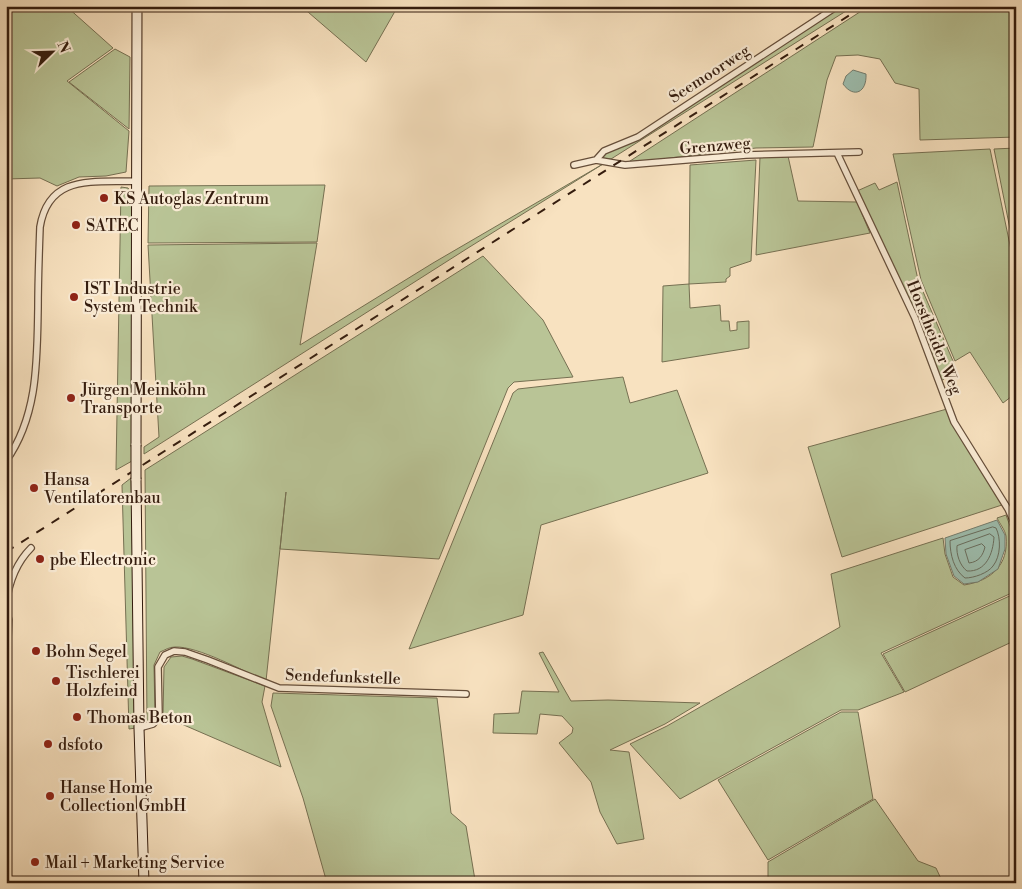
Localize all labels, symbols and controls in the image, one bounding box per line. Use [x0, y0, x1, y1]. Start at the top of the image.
north arrow [28, 28, 78, 78]
text: N [53, 39, 73, 56]
street label: Seemoorweg [665, 40, 754, 107]
street label: Grenzweg [679, 133, 752, 159]
place label: KS Autoglas Zentrum [114, 189, 269, 209]
marker: KS Autoglas Zentrum [98, 192, 110, 204]
place label: SATEC [86, 216, 139, 236]
marker: SATEC [70, 219, 82, 231]
street label: Horstheider Weg [902, 277, 966, 398]
place label: IST Industrie System Technik [84, 279, 199, 317]
marker: IST Industrie System Technik [68, 291, 80, 303]
place label: Jürgen Meinköhn Transporte [80, 380, 206, 418]
marker: Jürgen Meinköhn Transporte [65, 392, 77, 404]
place label: Hansa Ventilatorenbau [43, 470, 161, 508]
marker: Hansa Ventilatorenbau [28, 482, 40, 494]
place label: pbe Electronic [50, 550, 156, 570]
marker: pbe Electronic [34, 553, 46, 565]
place label: Bohn Segel [45, 642, 127, 662]
marker: Bohn Segel [30, 645, 42, 657]
place label: Tischlerei Holzfeind [66, 663, 140, 701]
street label: Sendefunkstelle [285, 665, 401, 689]
marker: Tischlerei Holzfeind [50, 675, 62, 687]
place label: Thomas Beton [87, 708, 193, 728]
marker: Thomas Beton [71, 711, 83, 723]
place label: dsfoto [58, 735, 103, 755]
marker: dsfoto [42, 738, 54, 750]
place label: Hanse Home Collection GmbH [60, 778, 186, 816]
marker: Hanse Home Collection GmbH [44, 790, 56, 802]
place label: Mail + Marketing Service [45, 853, 225, 873]
marker: Mail + Marketing Service [29, 856, 41, 868]

